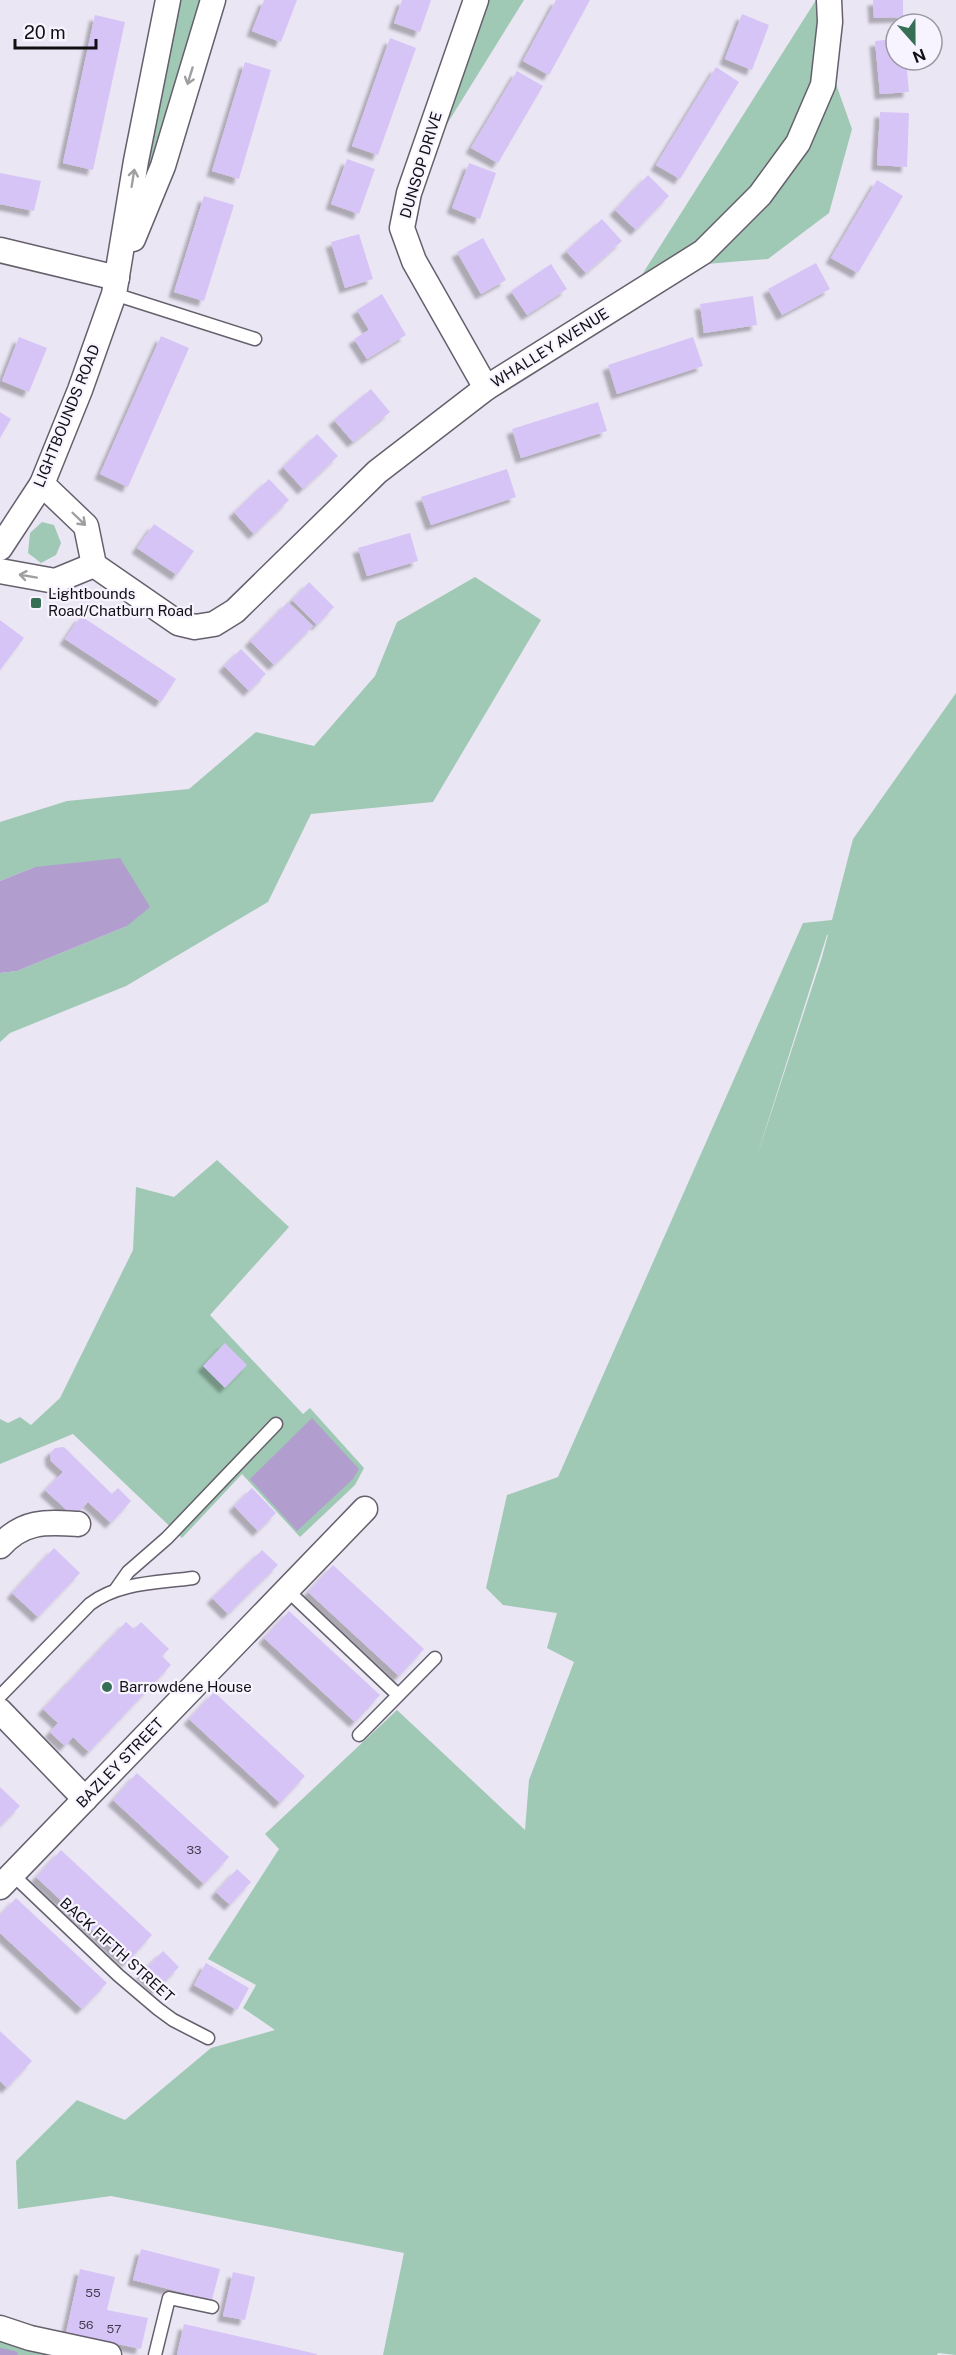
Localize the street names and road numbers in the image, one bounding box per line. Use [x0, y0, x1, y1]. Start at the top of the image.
street label: DUNSOP DRIVE [396, 110, 445, 220]
street label: WHALLEY AVENUE [488, 304, 612, 391]
street label: LIGHTBOUNDS ROAD [30, 342, 103, 490]
street label: BAZLEY STREET [73, 1714, 167, 1811]
street label: BACK FIFTH STREET [57, 1894, 178, 2005]

